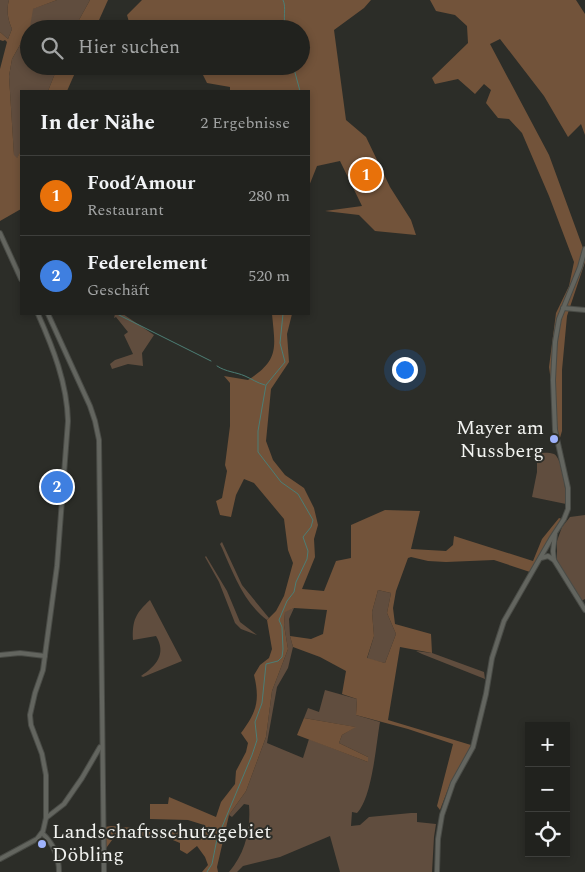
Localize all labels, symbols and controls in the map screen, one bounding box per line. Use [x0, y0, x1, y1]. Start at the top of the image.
search box [20, 20, 310, 75]
text: Hier suchen [78, 33, 180, 62]
icon: search [38, 34, 66, 62]
text: In der Nähe [40, 107, 155, 139]
text: 2 Ergebnisse [200, 111, 290, 135]
pin: 1 [350, 156, 382, 194]
text: Food‘Amour [87, 169, 195, 198]
text: 1 [52, 184, 60, 208]
text: 280 m [248, 184, 290, 208]
text: Restaurant [87, 198, 164, 222]
text: Federelement [87, 249, 208, 278]
text: 2 [52, 264, 60, 288]
text: 520 m [248, 264, 290, 288]
text: Geschäft [87, 278, 150, 302]
your location [392, 357, 418, 383]
place label: Mayer am Nussberg [456, 413, 544, 466]
marker: Mayer am Nussberg [548, 433, 560, 445]
pin: 2 [41, 468, 73, 506]
map controls [525, 722, 570, 857]
button: + [525, 722, 570, 767]
button: − [525, 767, 570, 812]
button: locate [525, 812, 570, 857]
place label: Landschaftsschutzgebiet Döbling [52, 817, 271, 870]
marker: Landschaftsschutzgebiet Döbling [36, 838, 48, 850]

